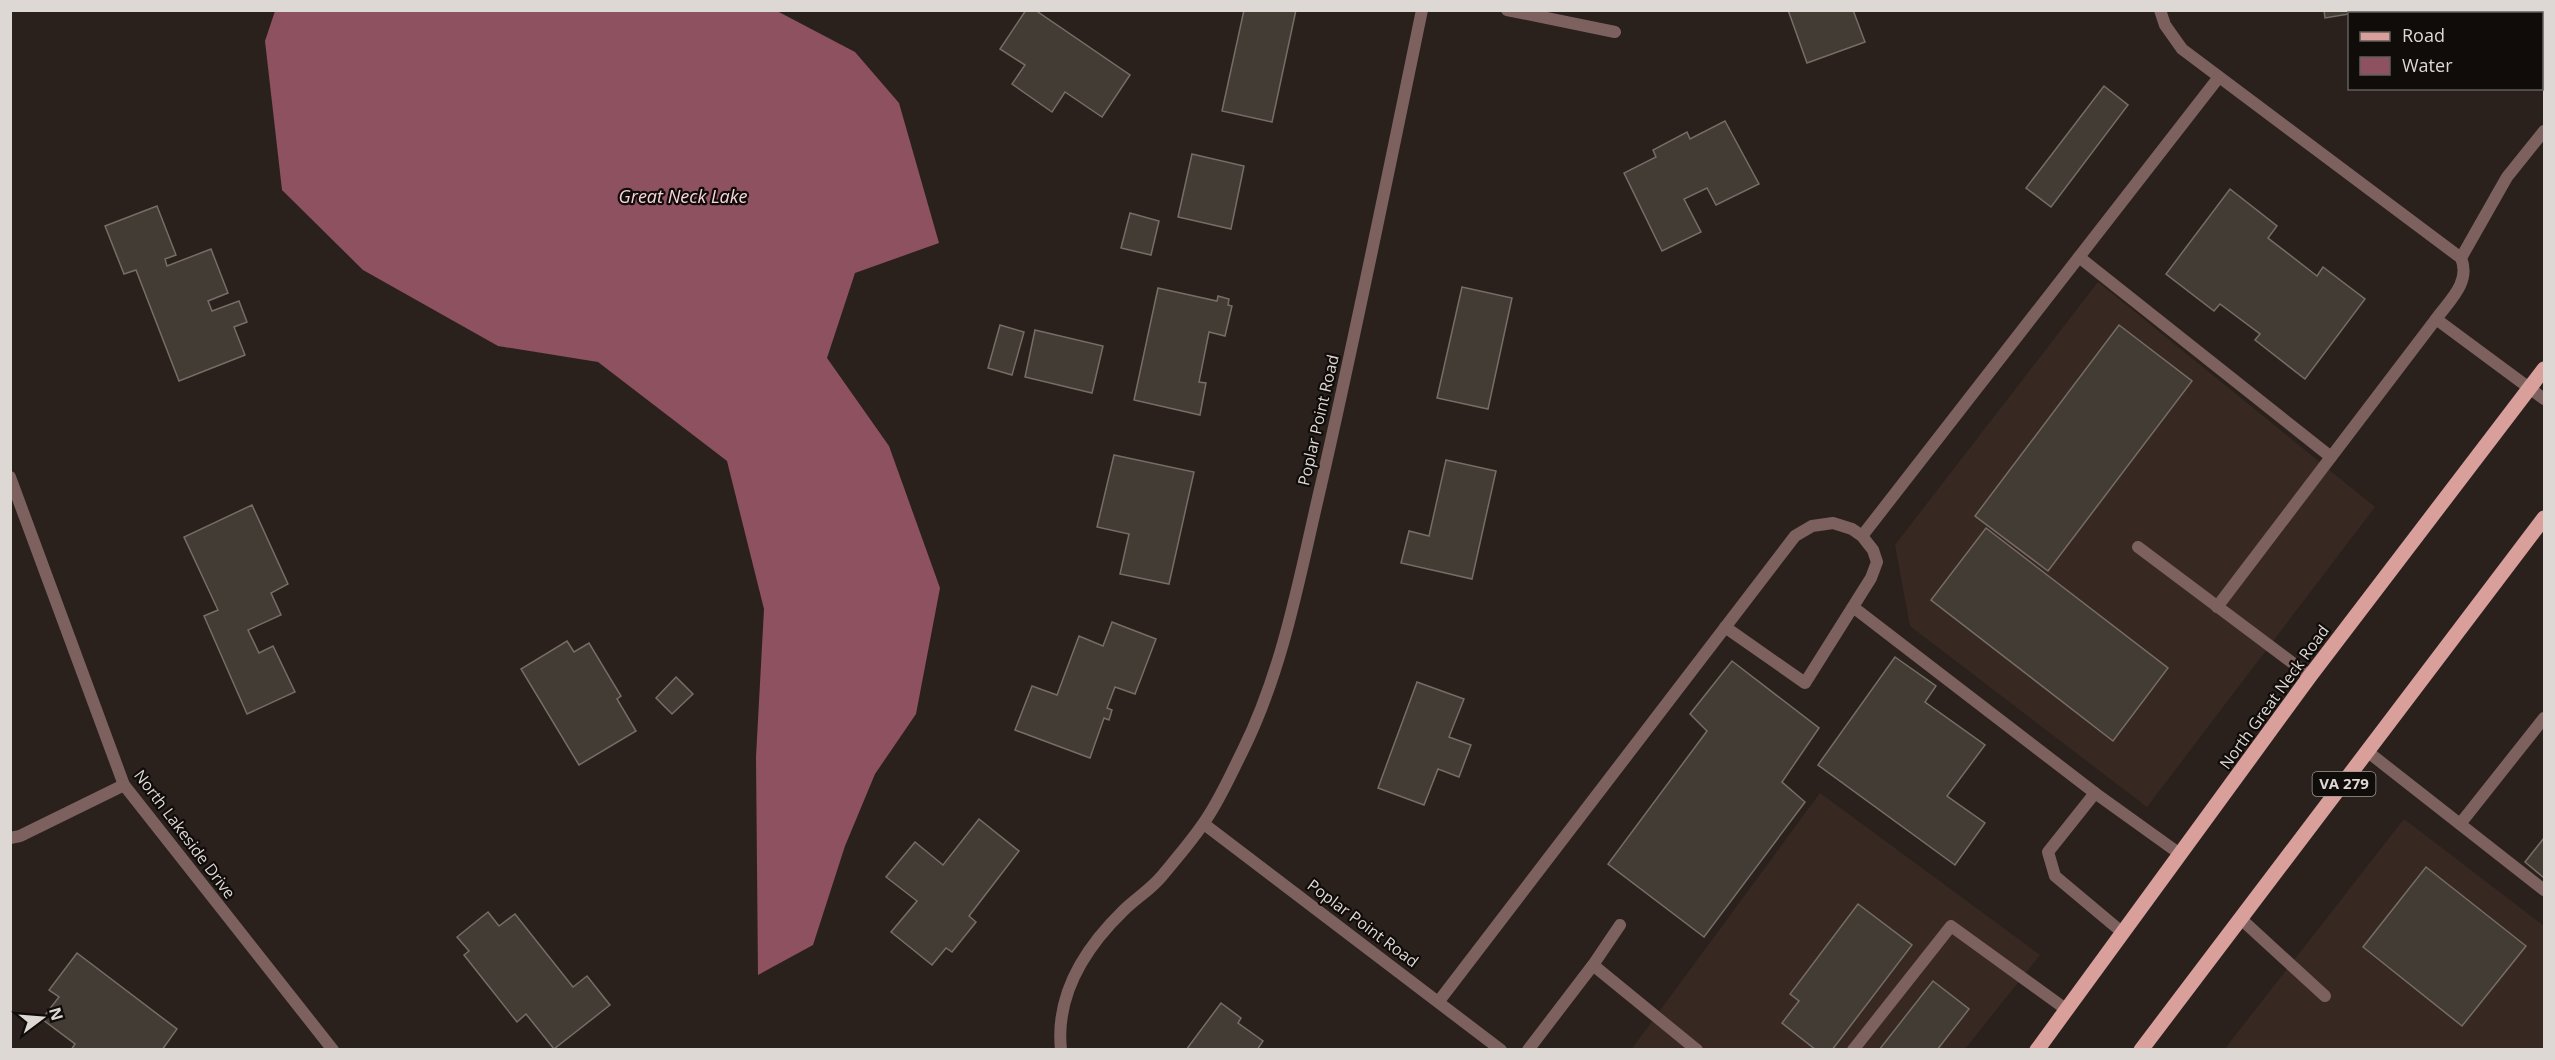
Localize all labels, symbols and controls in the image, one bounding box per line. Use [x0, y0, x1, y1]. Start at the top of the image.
legend [2348, 12, 2543, 90]
text: Road [2402, 23, 2445, 47]
text: Water [2402, 53, 2453, 77]
water label: Great Neck Lake [619, 184, 747, 208]
street label: Poplar Point Road [1292, 352, 1344, 488]
street label: North Great Neck Road [2214, 620, 2334, 774]
street label: North Lakeside Drive [129, 765, 241, 903]
road number: VA 279 [2312, 772, 2376, 796]
street label: Poplar Point Road [1303, 874, 1423, 972]
north arrow [12, 988, 72, 1048]
text: N [44, 1005, 69, 1023]

